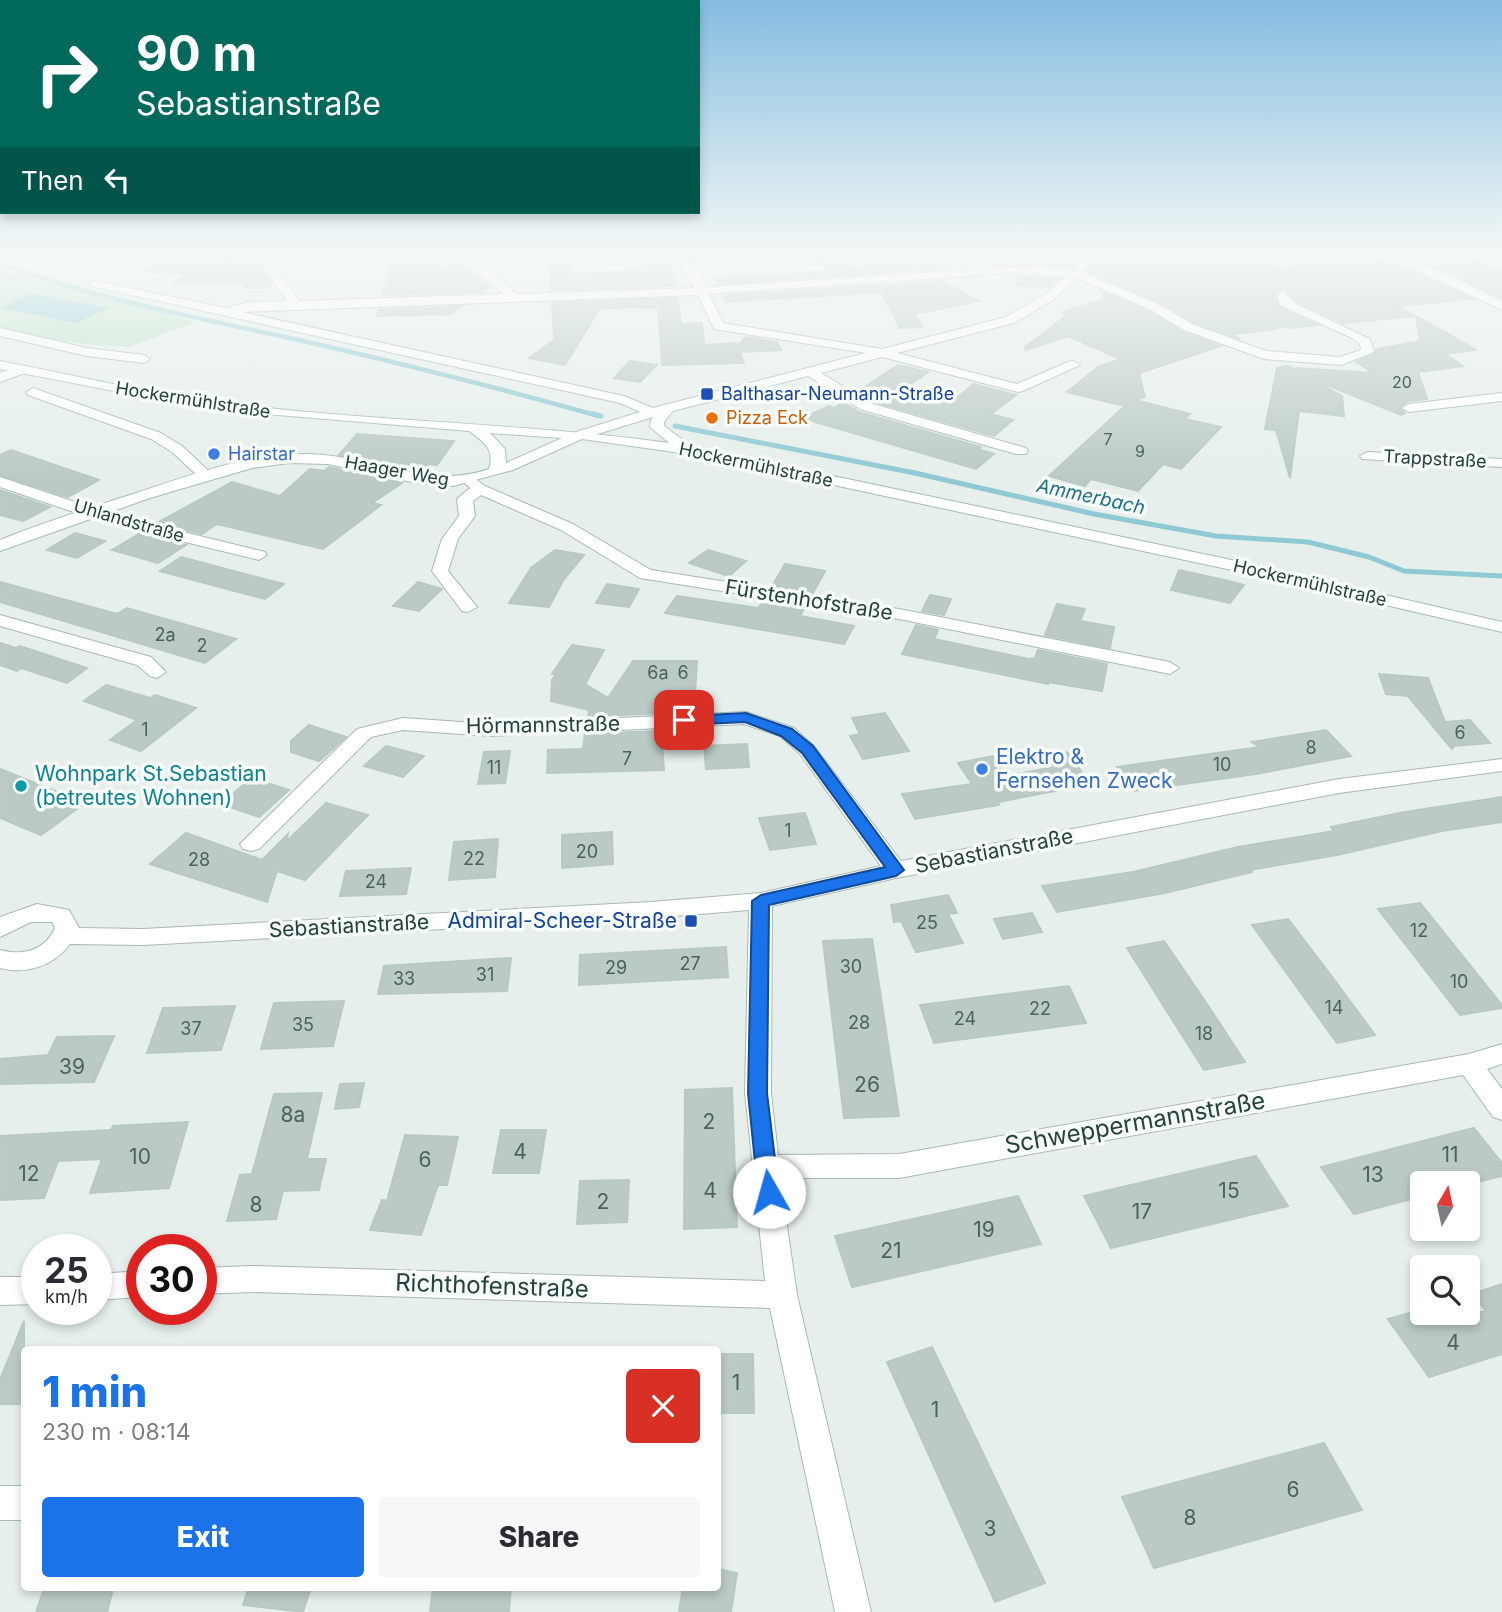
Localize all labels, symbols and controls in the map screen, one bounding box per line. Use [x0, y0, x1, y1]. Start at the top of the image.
text: 90 m [136, 24, 257, 83]
icon: right [21, 28, 112, 119]
text: Sebastianstraße [136, 84, 381, 123]
icon: left [98, 161, 136, 199]
text: Then [21, 165, 84, 196]
house number: 20 [1392, 372, 1412, 392]
street label: Hockermühlstraße [114, 377, 272, 422]
place label: Balthasar-Neumann-Straße [721, 383, 954, 404]
marker: Balthasar-Neumann-Straße [699, 386, 715, 402]
place label: Pizza Eck [726, 407, 808, 428]
marker: Pizza Eck [704, 410, 720, 426]
house number: 7 [1103, 429, 1113, 449]
street label: Hockermühlstraße [677, 438, 835, 491]
house number: 9 [1135, 441, 1145, 461]
place label: Hairstar [228, 443, 295, 464]
street label: Trappstraße [1383, 445, 1487, 472]
marker: Hairstar [206, 446, 222, 462]
street label: Haager Weg [343, 451, 451, 490]
water label: Ammerbach [1034, 474, 1147, 519]
street label: Uhlandstraße [71, 495, 187, 546]
street label: Hockermühlstraße [1231, 555, 1389, 610]
street label: Fürstenhofstraße [723, 574, 895, 625]
house number: 2a [154, 624, 176, 645]
house number: 2 [197, 635, 207, 656]
house number: 6a [647, 662, 669, 683]
house number: 6 [677, 662, 689, 683]
pin [654, 690, 714, 750]
icon: arrive [665, 701, 703, 739]
street label: Hörmannstraße [466, 711, 620, 738]
house number: 1 [141, 719, 149, 740]
house number: 6 [1454, 722, 1466, 743]
house number: 8 [1305, 737, 1317, 758]
place label: Elektro & Fernsehen Zweck [996, 744, 1173, 793]
house number: 7 [622, 748, 632, 769]
house number: 10 [1213, 754, 1231, 775]
house number: 11 [487, 757, 501, 778]
place label: Wohnpark St.Sebastian (betreutes Wohnen) [35, 761, 267, 810]
marker: Elektro & Fernsehen Zweck [974, 761, 990, 777]
marker: Wohnpark St.Sebastian (betreutes Wohnen) [13, 778, 29, 794]
house number: 1 [784, 820, 792, 841]
street label: Sebastianstraße [913, 823, 1075, 878]
house number: 20 [576, 841, 598, 862]
house number: 22 [463, 848, 485, 869]
house number: 28 [188, 849, 210, 870]
house number: 24 [365, 871, 387, 892]
place label: Admiral-Scheer-Straße [447, 908, 677, 933]
street label: Sebastianstraße [268, 909, 430, 942]
house number: 25 [916, 912, 938, 933]
marker: Admiral-Scheer-Straße [683, 913, 699, 929]
house number: 12 [1410, 920, 1428, 941]
house number: 27 [679, 953, 701, 974]
house number: 30 [840, 956, 862, 977]
house number: 29 [605, 957, 627, 978]
house number: 31 [476, 964, 494, 985]
house number: 33 [393, 968, 415, 989]
house number: 10 [1450, 971, 1468, 992]
house number: 14 [1325, 997, 1343, 1018]
house number: 22 [1029, 998, 1051, 1019]
house number: 24 [954, 1008, 976, 1029]
house number: 28 [848, 1012, 870, 1033]
house number: 35 [292, 1014, 314, 1035]
house number: 37 [180, 1018, 202, 1039]
house number: 18 [1195, 1023, 1213, 1044]
house number: 39 [59, 1054, 85, 1079]
house number: 26 [854, 1072, 880, 1097]
street label: Schweppermannstraße [1002, 1085, 1267, 1160]
house number: 8a [281, 1102, 305, 1127]
house number: 2 [703, 1109, 715, 1134]
house number: 4 [513, 1139, 527, 1164]
house number: 11 [1441, 1142, 1459, 1167]
house number: 10 [129, 1144, 151, 1169]
house number: 6 [418, 1147, 432, 1172]
position arrow [732, 1155, 806, 1229]
house number: 12 [18, 1161, 40, 1186]
house number: 13 [1362, 1162, 1384, 1187]
north arrow [1410, 1171, 1480, 1241]
map controls [1410, 1171, 1480, 1325]
house number: 4 [703, 1178, 717, 1203]
house number: 15 [1218, 1178, 1240, 1203]
house number: 2 [597, 1189, 609, 1214]
house number: 8 [250, 1192, 263, 1217]
house number: 17 [1132, 1199, 1152, 1224]
house number: 19 [973, 1217, 995, 1242]
speed limit sign: 30 [126, 1234, 217, 1325]
house number: 21 [880, 1238, 902, 1263]
text: 25 [44, 1249, 89, 1291]
button: search [1410, 1255, 1480, 1325]
street label: Richthofenstraße [395, 1268, 589, 1303]
text: km/h [45, 1286, 88, 1307]
house number: 4 [1446, 1330, 1460, 1355]
text: 1 min [42, 1366, 147, 1417]
button: close [626, 1369, 700, 1443]
house number: 1 [732, 1370, 740, 1395]
house number: 1 [931, 1397, 939, 1422]
text: 230 m · 08:14 [42, 1418, 191, 1446]
house number: 6 [1286, 1477, 1300, 1502]
button: Exit [42, 1497, 364, 1577]
button: Share [378, 1497, 700, 1577]
house number: 8 [1184, 1505, 1197, 1530]
house number: 3 [984, 1516, 996, 1541]

